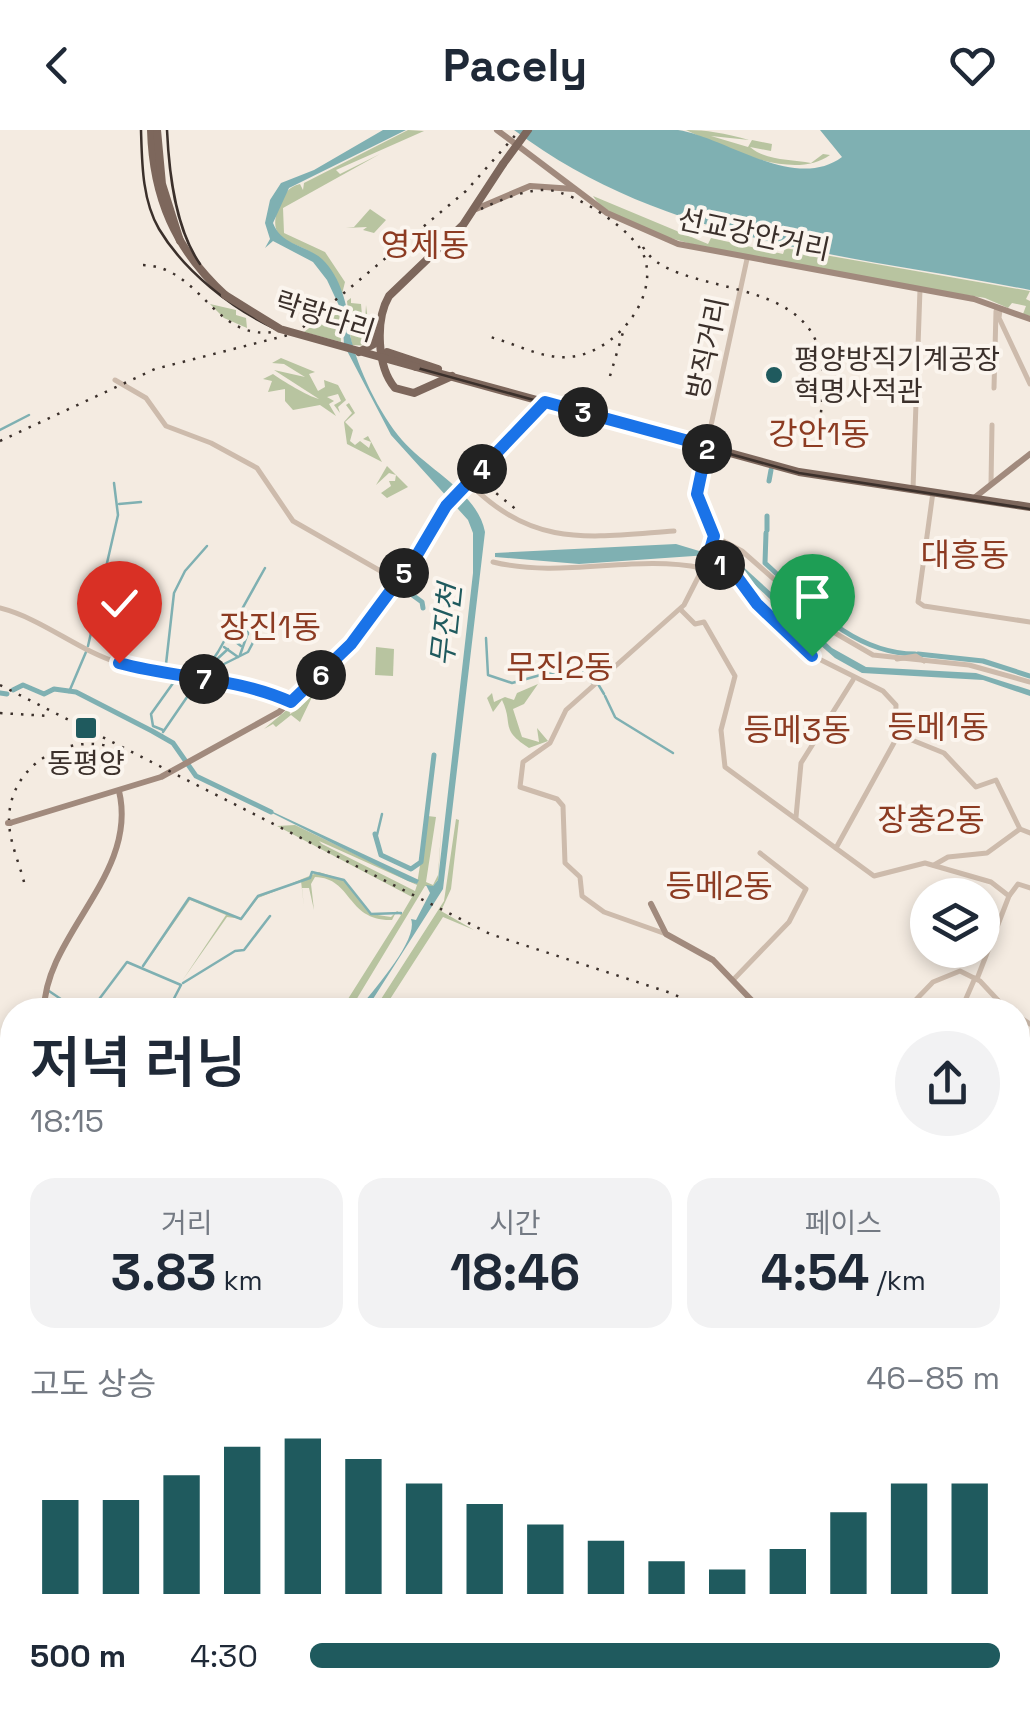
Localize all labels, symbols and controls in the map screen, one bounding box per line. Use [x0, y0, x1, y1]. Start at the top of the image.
text: Pacely [443, 37, 587, 94]
icon: back [30, 38, 85, 93]
icon: heart [945, 38, 1000, 93]
street label: 선교강안거리 [675, 200, 833, 268]
district label: 영제동 [381, 225, 469, 265]
street label: 락랑다리 [270, 283, 380, 349]
street label: 방직거리 [679, 294, 735, 402]
place label: 평양방직기계공장 혁명사적관 [794, 341, 1000, 409]
marker: 평양방직기계공장 혁명사적관 [763, 364, 785, 386]
pin: 3 [558, 387, 608, 437]
text: 3 [574, 394, 592, 430]
district label: 강안1동 [768, 414, 870, 454]
pin: 2 [682, 424, 732, 474]
text: 2 [699, 431, 715, 467]
pin: 4 [457, 444, 507, 494]
text: 4 [473, 451, 491, 487]
district label: 대흥동 [921, 535, 1009, 575]
pin: 1 [695, 540, 745, 590]
text: 1 [714, 547, 726, 583]
pin: 5 [379, 548, 429, 598]
pin [770, 554, 855, 657]
text: 5 [396, 555, 412, 591]
pin [77, 561, 162, 664]
icon: arrive [785, 569, 840, 624]
icon: check [92, 576, 147, 631]
water label: 무진천 [422, 578, 470, 668]
district label: 장진1동 [219, 607, 321, 647]
district label: 무진2동 [506, 647, 614, 687]
pin: 6 [296, 650, 346, 700]
pin: 7 [179, 654, 229, 704]
text: 6 [312, 657, 330, 693]
text: 7 [196, 661, 212, 697]
district label: 등메1동 [887, 707, 989, 747]
district label: 등메3동 [743, 710, 851, 750]
marker: 동평양 [73, 715, 99, 741]
place label: 동평양 [47, 745, 125, 781]
district label: 장충2동 [877, 800, 985, 840]
district label: 등메2동 [665, 866, 773, 906]
map controls [910, 878, 1000, 968]
button: layers [910, 878, 1000, 968]
text: 저녁 러닝 [30, 1028, 246, 1098]
button: share [895, 1031, 1000, 1136]
text: 18:15 [30, 1101, 104, 1141]
text: 거리 [161, 1205, 212, 1241]
text: 시간 [489, 1205, 541, 1241]
text: 페이스 [805, 1205, 882, 1241]
text: 3.83 [111, 1241, 216, 1305]
text: 18:46 [450, 1241, 580, 1305]
text: 4:54 [761, 1241, 869, 1305]
text: km [216, 1262, 263, 1298]
text: /km [869, 1262, 926, 1298]
text: 46–85 m [866, 1358, 1000, 1398]
text: 고도 상승 [30, 1364, 156, 1404]
text: 500 m [30, 1636, 126, 1676]
text: 4:30 [190, 1636, 258, 1676]

